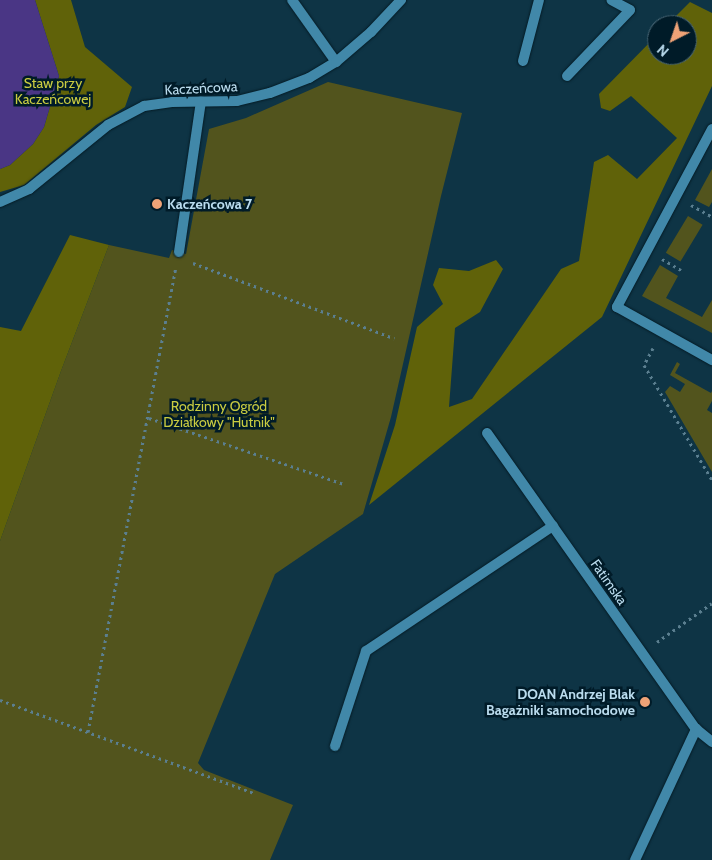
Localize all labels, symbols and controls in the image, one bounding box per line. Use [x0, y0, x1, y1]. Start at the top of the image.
north arrow [647, 15, 697, 65]
text: N [653, 41, 672, 61]
park label: Staw przy Kaczeńcowej [15, 75, 91, 108]
street label: Kaczeńcowa [164, 78, 238, 98]
place label: Kaczeńcowa 7 [167, 196, 252, 212]
marker: Kaczeńcowa 7 [151, 198, 163, 210]
park label: Rodzinny Ogród Działkowy "Hutnik" [163, 398, 275, 431]
street label: Fatimska [587, 556, 631, 608]
place label: DOAN Andrzej Blak Bagażniki samochodowe [486, 686, 635, 719]
marker: DOAN Andrzej Blak Bagażniki samochodowe [639, 696, 651, 708]

